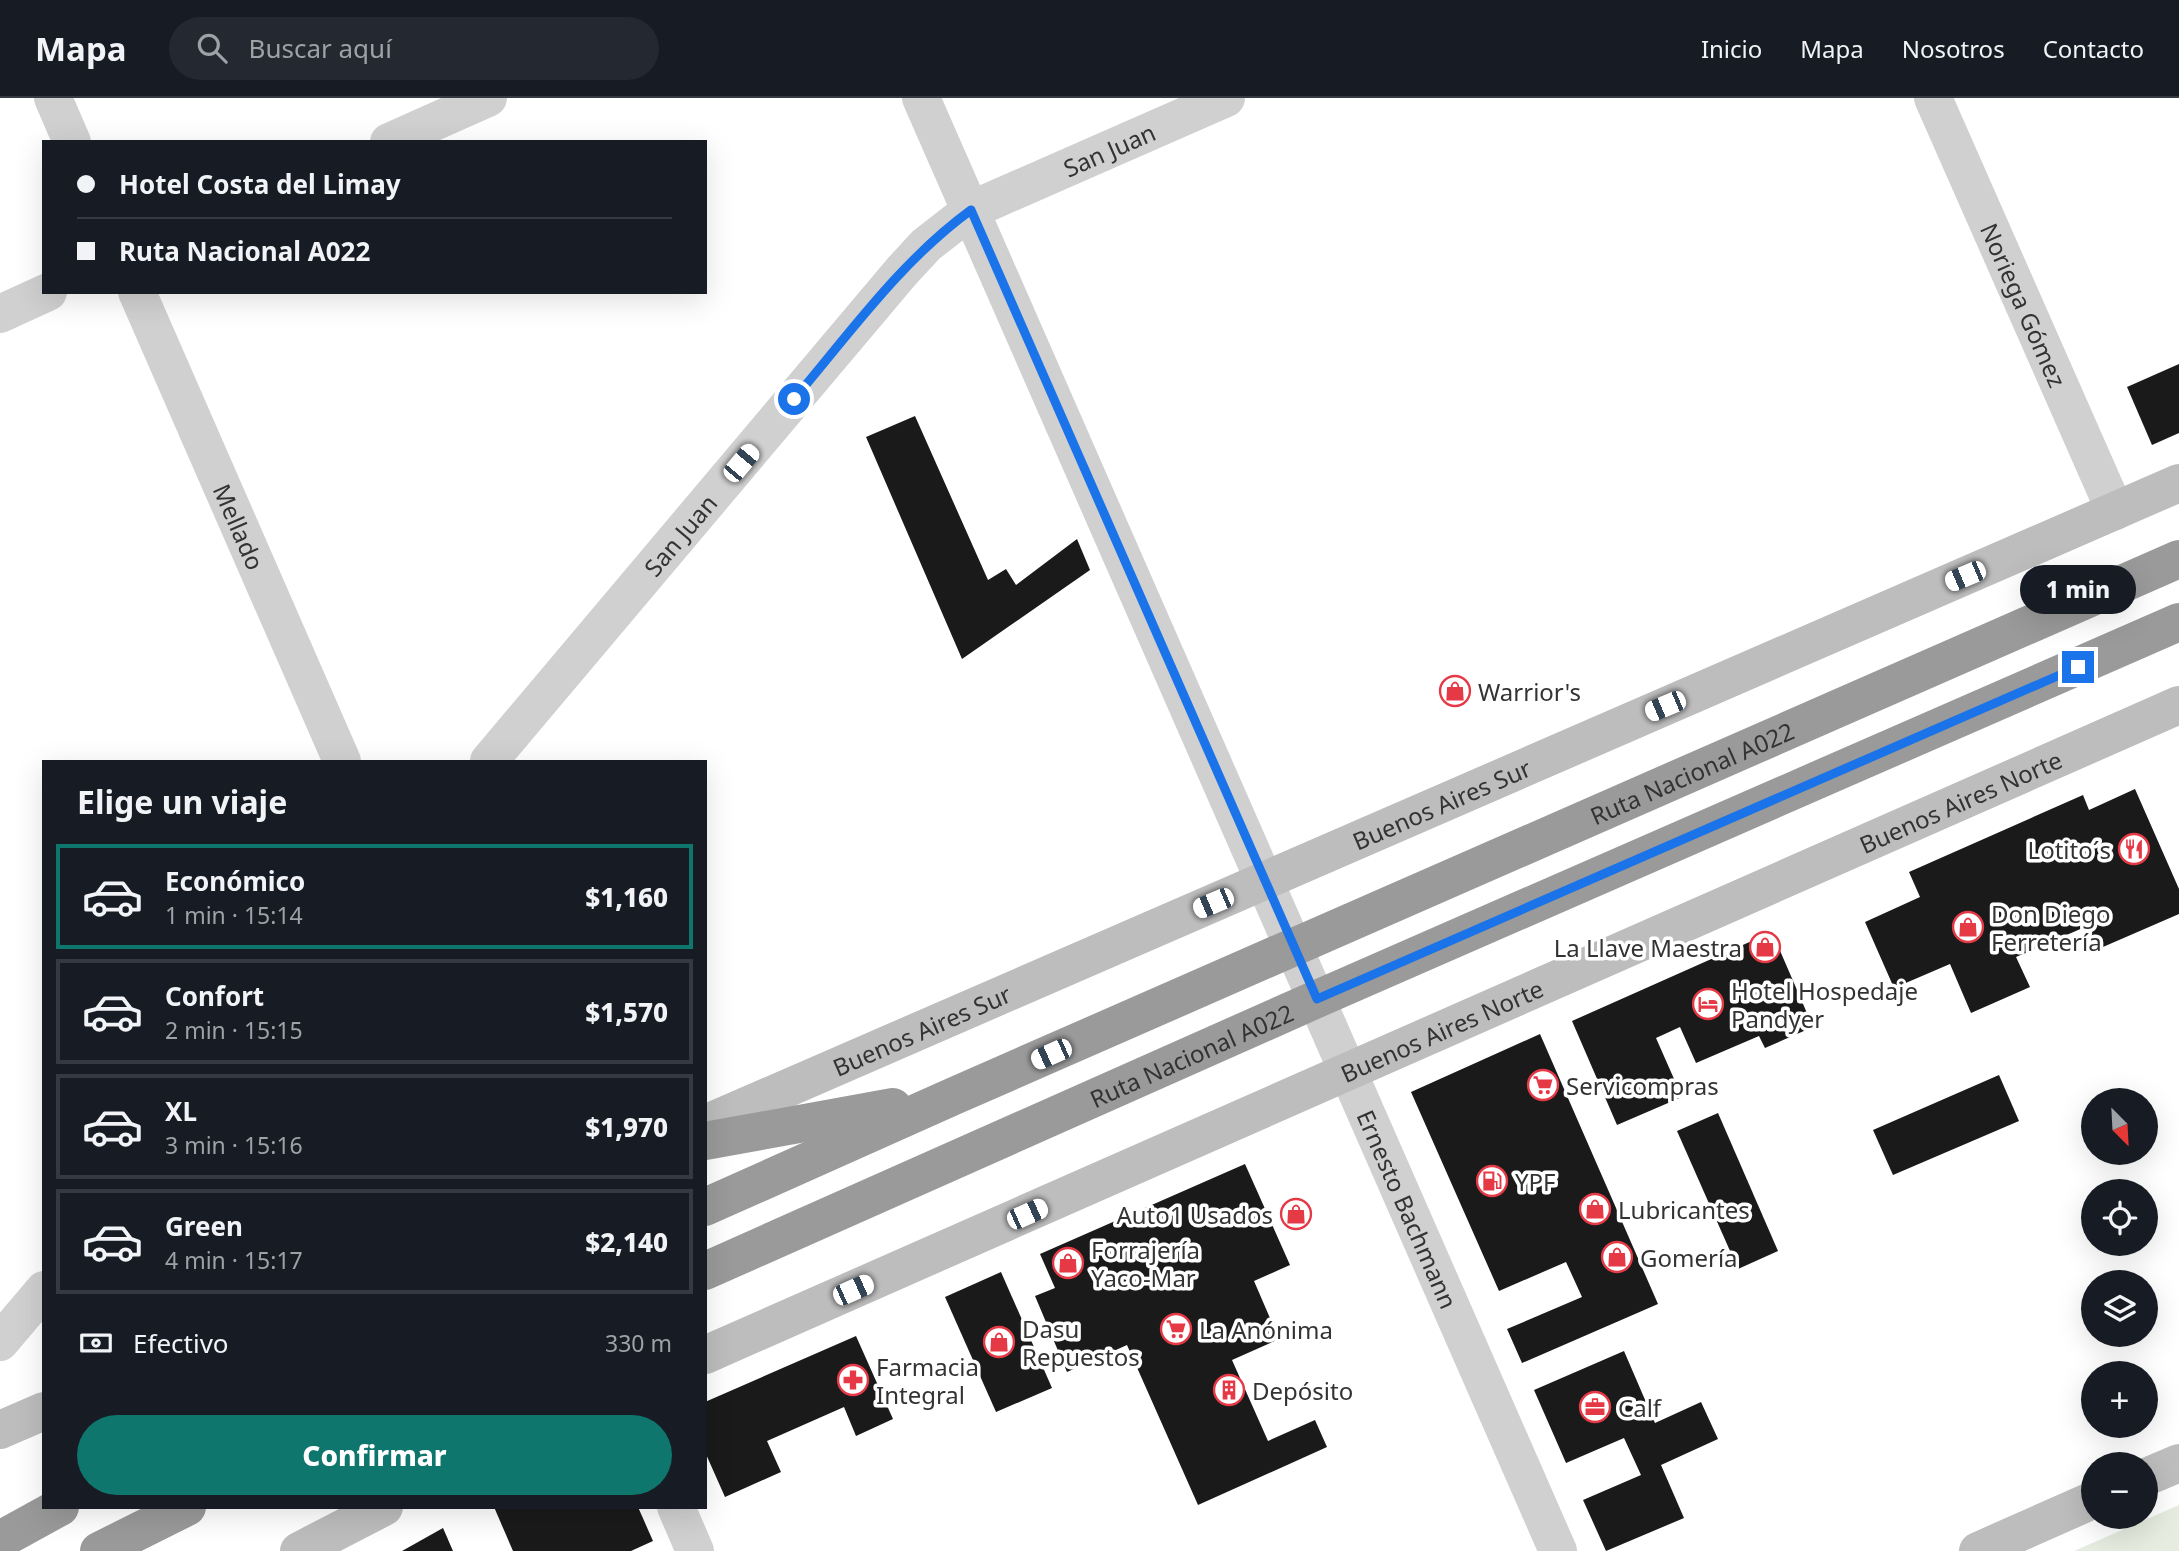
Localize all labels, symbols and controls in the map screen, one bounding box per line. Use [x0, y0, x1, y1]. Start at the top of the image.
search box [169, 17, 659, 80]
text: Mapa [35, 26, 127, 71]
icon: search [193, 29, 231, 67]
text: Buscar aquí [249, 30, 392, 66]
text: Inicio [1701, 32, 1762, 65]
text: Mapa [1800, 32, 1864, 65]
text: Nosotros [1902, 32, 2005, 65]
text: Contacto [2043, 32, 2144, 65]
street label: San Juan [1058, 115, 1160, 184]
text: Hotel Costa del Limay [119, 166, 401, 202]
street label: Noriega Gómez [1974, 218, 2075, 392]
text: Ruta Nacional A022 [119, 233, 370, 269]
route start [778, 383, 810, 415]
car [720, 440, 763, 486]
street label: Mellado [206, 479, 273, 575]
street label: San Juan [636, 487, 724, 583]
car [1942, 558, 1989, 594]
callout: 1 min [2020, 566, 2136, 614]
text: 1 min [2046, 573, 2110, 605]
route end [2062, 651, 2094, 683]
shop icon: Warrior's [1438, 674, 1472, 708]
place label: Warrior's [1478, 675, 1581, 708]
car [1642, 688, 1689, 724]
street label: Ruta Nacional A022 [1584, 713, 1799, 832]
street label: Buenos Aires Norte [1854, 742, 2067, 861]
street label: Buenos Aires Sur [1347, 750, 1536, 857]
text: Elige un viaje [77, 780, 287, 823]
restaurant icon: Lotito´s [2117, 832, 2151, 866]
place label: Lotito´s [2028, 833, 2111, 866]
text: Económico [165, 863, 305, 899]
icon: car [81, 865, 144, 928]
text: $1,160 [585, 879, 668, 915]
car [1190, 885, 1237, 921]
place label: Don Diego Ferretería [1991, 897, 2111, 958]
text: 1 min · 15:14 [165, 899, 303, 931]
shop icon: Don Diego Ferretería [1951, 910, 1985, 944]
shop icon: La Llave Maestra [1748, 930, 1782, 964]
place label: La Llave Maestra [1554, 931, 1742, 964]
street label: Buenos Aires Norte [1335, 971, 1548, 1089]
place label: Hotel Hospedaje Pandyer [1731, 974, 1918, 1035]
street label: Buenos Aires Sur [827, 977, 1016, 1083]
text: Confort [165, 978, 264, 1014]
icon: car [81, 980, 144, 1043]
hotel icon: Hotel Hospedaje Pandyer [1691, 987, 1725, 1021]
text: $1,570 [585, 994, 668, 1030]
street label: Ruta Nacional A022 [1084, 995, 1298, 1115]
text: 2 min · 15:15 [165, 1014, 303, 1046]
car [1028, 1036, 1075, 1072]
supermarket icon: Servicompras [1526, 1068, 1560, 1102]
place label: Servicompras [1566, 1069, 1719, 1102]
north arrow [2081, 1088, 2158, 1166]
map controls [2081, 1088, 2158, 1529]
text: XL [165, 1093, 197, 1129]
icon: car [81, 1095, 144, 1158]
street label: Ernesto Bachmann [1350, 1104, 1466, 1313]
text: $1,970 [585, 1109, 668, 1145]
text: 3 min · 15:16 [165, 1129, 303, 1161]
fuel station icon: YPF [1475, 1164, 1509, 1198]
place label: YPF [1515, 1165, 1556, 1198]
button: locate [2081, 1179, 2158, 1256]
shop icon: Lubricantes [1578, 1192, 1612, 1226]
place label: Lubricantes [1618, 1193, 1750, 1226]
car [1004, 1196, 1051, 1232]
shop icon: Auto1 Usados [1279, 1197, 1313, 1231]
place label: Auto1 Usados [1116, 1198, 1273, 1231]
text: Green [165, 1208, 243, 1244]
icon: car [81, 1210, 144, 1273]
text: $2,140 [585, 1224, 668, 1260]
place label: Forrajería Yaco-Mar [1091, 1233, 1200, 1294]
shop icon: Gomería [1600, 1240, 1634, 1274]
place label: Gomería [1640, 1241, 1738, 1274]
text: 4 min · 15:17 [165, 1244, 303, 1276]
shop icon: Forrajería Yaco-Mar [1051, 1246, 1085, 1280]
button: layers [2081, 1270, 2158, 1347]
car [830, 1272, 877, 1308]
place label: Dasu Repuestos [1022, 1312, 1140, 1373]
supermarket icon: La Anónima [1159, 1312, 1193, 1346]
place label: La Anónima [1199, 1313, 1333, 1346]
icon: cash [77, 1324, 115, 1362]
text: Efectivo [133, 1325, 229, 1361]
shop icon: Dasu Repuestos [982, 1325, 1016, 1359]
text: 330 m [605, 1327, 672, 1359]
place label: Farmacia Integral [876, 1350, 979, 1411]
button: + [2081, 1361, 2158, 1438]
pharmacy icon: Farmacia Integral [836, 1363, 870, 1397]
building icon: Depósito [1212, 1373, 1246, 1407]
place label: Depósito [1252, 1374, 1353, 1407]
office icon: Calf [1578, 1390, 1612, 1424]
place label: Calf [1618, 1391, 1663, 1424]
button: Confirmar [77, 1415, 672, 1495]
button: − [2081, 1452, 2158, 1529]

